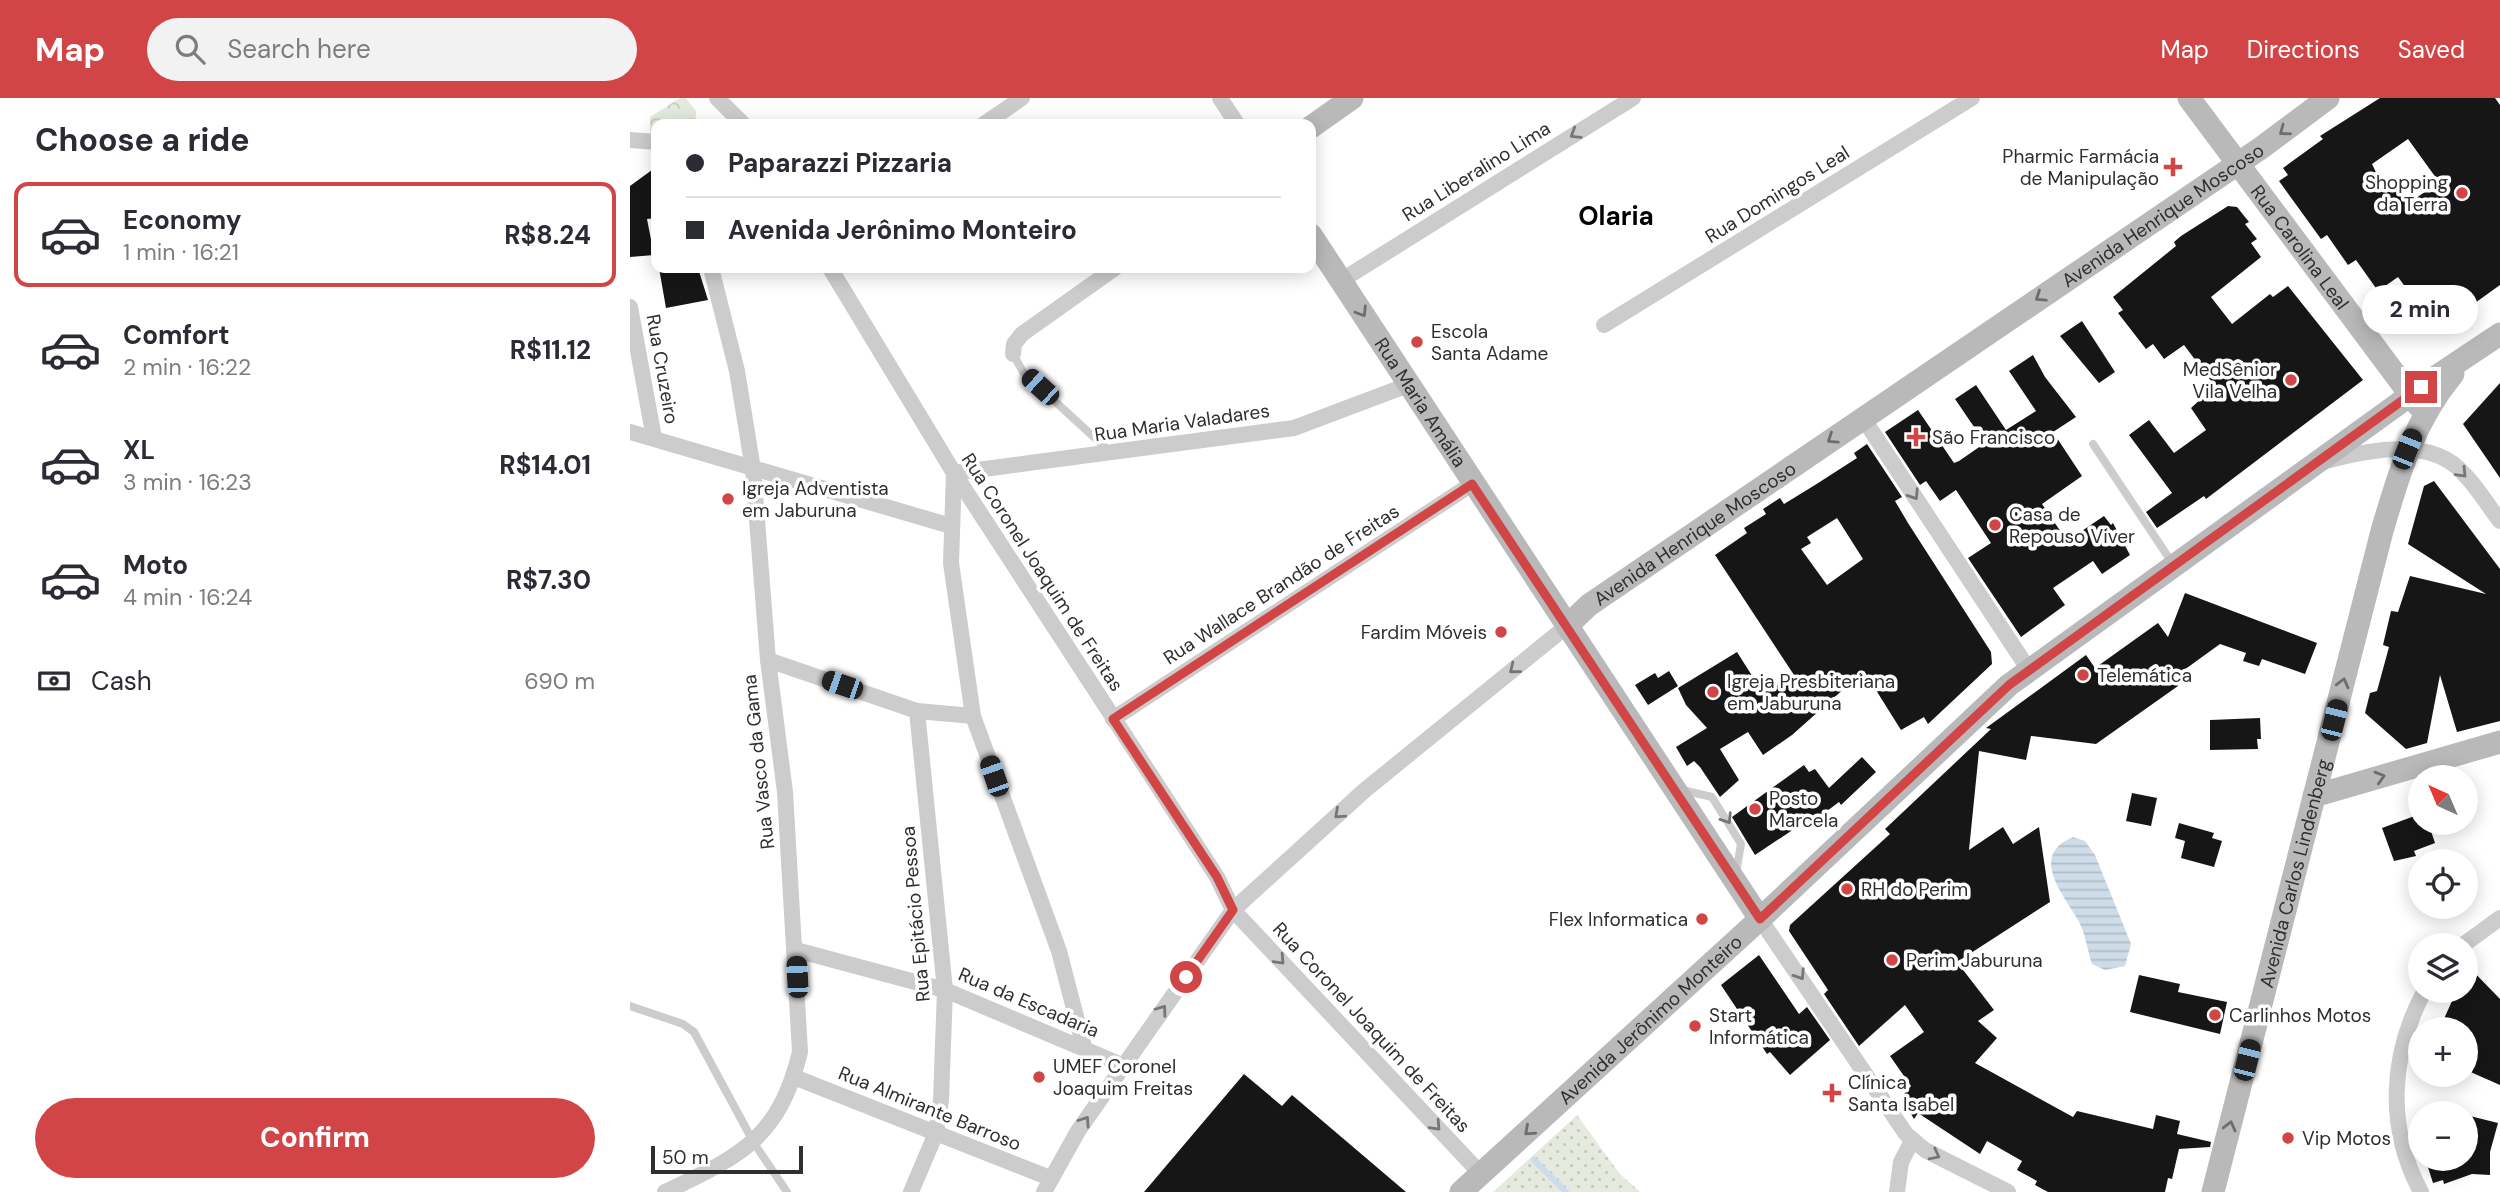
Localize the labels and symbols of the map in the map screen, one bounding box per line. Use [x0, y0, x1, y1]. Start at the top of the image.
street label: Rua Liberalino Lima [1398, 116, 1555, 227]
one-way arrow [2279, 123, 2291, 135]
one-way arrow [1569, 126, 1582, 139]
street label: Avenida Henrique Moscoso [2057, 138, 2269, 293]
street label: Rua Domingos Leal [1701, 140, 1854, 249]
place label: Pharmic Farmácia de Manipulação [2002, 144, 2159, 191]
marker: Pharmic Farmácia de Manipulação [2165, 159, 2181, 175]
place label: Shopping da Terra [2365, 170, 2448, 217]
street label: Rua Carolina Leal [2245, 180, 2355, 315]
marker: Shopping da Terra [2454, 185, 2470, 201]
district label: Olaria [1578, 199, 1654, 233]
callout: 2 min [2363, 286, 2479, 334]
one-way arrow [2035, 289, 2048, 302]
one-way arrow [1354, 305, 1367, 318]
street label: Rua Cruzeiro [641, 312, 684, 426]
place label: Escola Santa Adame [1431, 319, 1548, 366]
street label: Rua Maria Amália [1369, 333, 1472, 472]
marker: Escola Santa Adame [1409, 334, 1425, 350]
place label: MedSênior Vila Velha [2183, 357, 2277, 404]
car [1018, 365, 1063, 409]
route end [2405, 371, 2437, 403]
marker: MedSênior Vila Velha [2283, 372, 2299, 388]
street label: Rua Maria Valadares [1093, 398, 1271, 447]
place label: São Francisco [1932, 425, 2055, 450]
car [2390, 426, 2425, 472]
marker: São Francisco [1906, 427, 1926, 447]
one-way arrow [1826, 431, 1839, 444]
street label: Rua Coronel Joaquim de Freitas [956, 448, 1129, 696]
street label: Avenida Henrique Moscoso [1589, 456, 1801, 611]
one-way arrow [2453, 465, 2466, 478]
place label: Igreja Adventista em Jaburuna [742, 476, 889, 523]
one-way arrow [1905, 488, 1918, 501]
marker: Igreja Adventista em Jaburuna [720, 491, 736, 507]
street label: Rua Wallace Brandão de Freitas [1159, 499, 1404, 670]
place label: Casa de Repouso Viver [2009, 502, 2135, 549]
marker: Casa de Repouso Viver [1987, 517, 2003, 533]
place label: Fardim Móveis [1361, 620, 1487, 645]
marker: Fardim Móveis [1493, 624, 1509, 640]
one-way arrow [1510, 660, 1522, 673]
place label: Telemática [2097, 663, 2192, 688]
marker: Telemática [2075, 667, 2091, 683]
car [819, 668, 866, 702]
place label: Igreja Presbiteriana em Jaburuna [1727, 669, 1895, 716]
street label: Rua Vasco da Gama [737, 673, 780, 851]
one-way arrow [2335, 677, 2349, 689]
marker: Igreja Presbiteriana em Jaburuna [1705, 684, 1721, 700]
car [2319, 697, 2350, 743]
car [978, 753, 1011, 799]
street label: Avenida Carlos Lindenberg [2254, 756, 2336, 990]
north arrow [2408, 765, 2478, 835]
one-way arrow [2373, 771, 2385, 786]
place label: Posto Marcela [1769, 786, 1838, 833]
marker: Posto Marcela [1747, 801, 1763, 817]
one-way arrow [1334, 805, 1347, 818]
one-way arrow [1718, 812, 1731, 825]
street label: Rua Epitácio Pessoa [895, 825, 936, 1003]
place label: RH do Perim [1861, 877, 1968, 902]
marker: RH do Perim [1839, 881, 1855, 897]
place label: Flex Informatica [1549, 907, 1688, 932]
marker: Flex Informatica [1694, 911, 1710, 927]
street label: Rua Coronel Joaquim de Freitas [1267, 917, 1476, 1138]
street label: Avenida Jerônimo Monteiro [1553, 929, 1748, 1110]
place label: Perim Jaburuna [1906, 948, 2043, 973]
one-way arrow [1272, 952, 1285, 965]
marker: Perim Jaburuna [1884, 952, 1900, 968]
car [786, 955, 809, 999]
route start [1170, 961, 1202, 993]
street label: Rua da Escadaria [955, 962, 1103, 1043]
one-way arrow [1792, 967, 1805, 980]
place label: Start Informática [1709, 1003, 1809, 1050]
place label: Carlinhos Motos [2229, 1003, 2371, 1028]
one-way arrow [1154, 1005, 1166, 1018]
marker: Carlinhos Motos [2207, 1007, 2223, 1023]
marker: Start Informática [1687, 1018, 1703, 1034]
car [2232, 1037, 2263, 1083]
place label: UMEF Coronel Joaquim Freitas [1053, 1054, 1193, 1101]
street label: Rua Almirante Barroso [835, 1060, 1025, 1157]
marker: UMEF Coronel Joaquim Freitas [1031, 1069, 1047, 1085]
place label: Clínica Santa Isabel [1848, 1070, 1954, 1117]
marker: Clínica Santa Isabel [1822, 1083, 1842, 1103]
one-way arrow [1077, 1116, 1089, 1129]
one-way arrow [1428, 1118, 1440, 1131]
one-way arrow [2222, 1120, 2236, 1132]
one-way arrow [1524, 1122, 1537, 1135]
place label: Vip Motos [2302, 1126, 2391, 1151]
marker: Vip Motos [2280, 1130, 2296, 1146]
scale bar [651, 1143, 803, 1175]
one-way arrow [1928, 1146, 1940, 1160]

